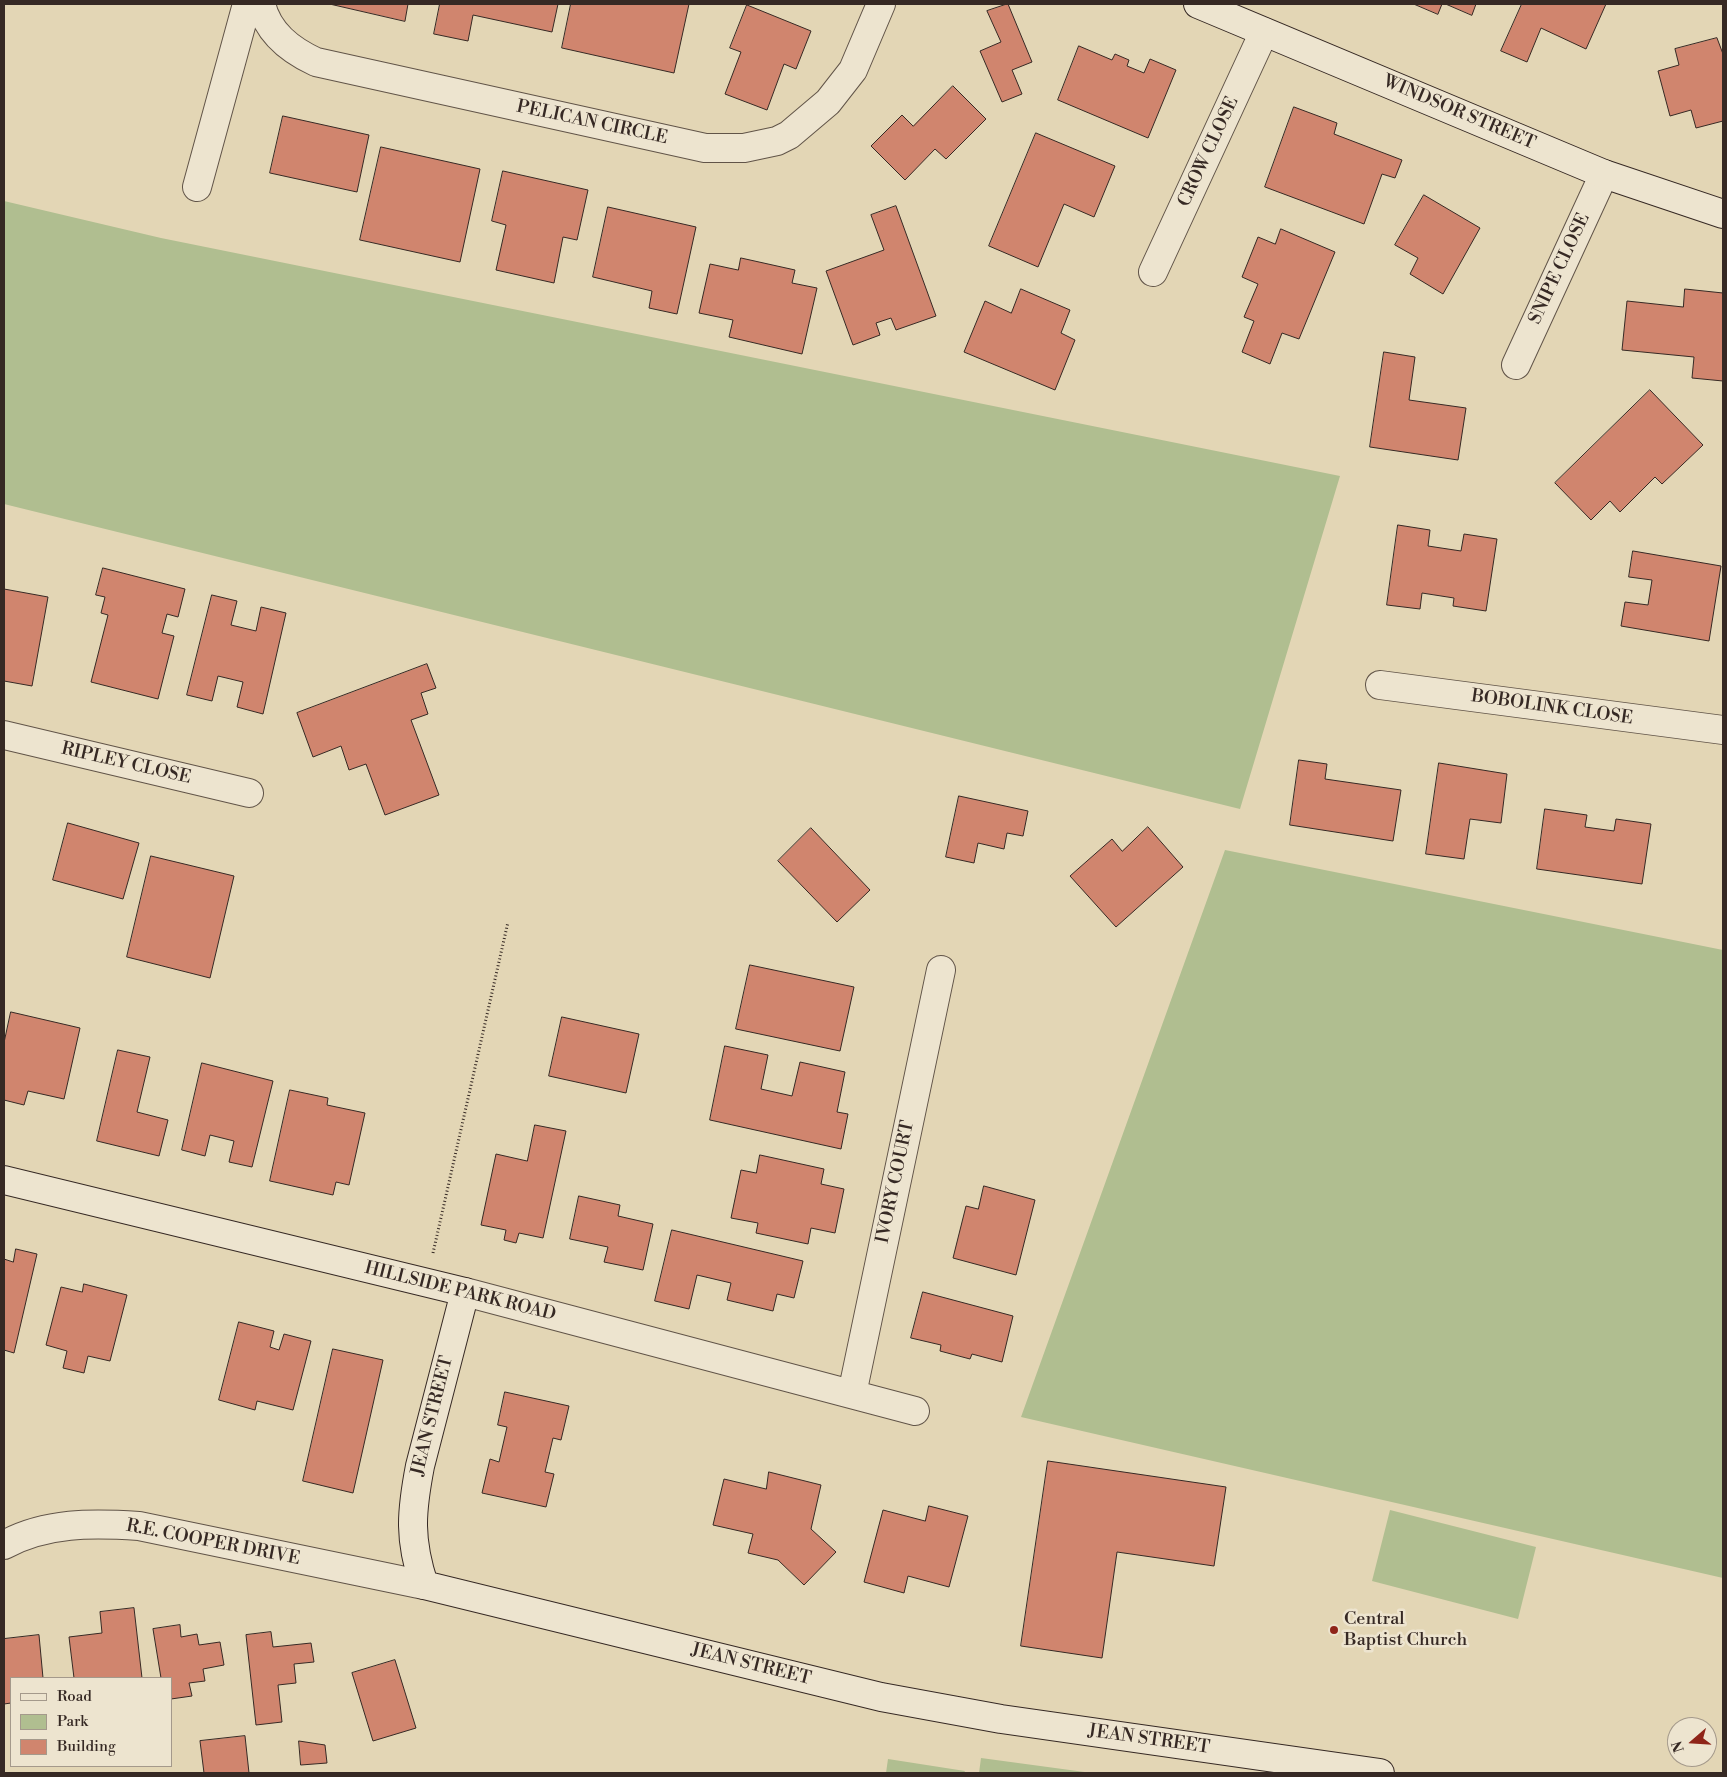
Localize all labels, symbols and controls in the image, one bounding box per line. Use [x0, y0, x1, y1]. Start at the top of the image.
street label: WINDSOR STREET [1379, 71, 1539, 155]
street label: CROW CLOSE [1174, 94, 1244, 210]
street label: PELICAN CIRCLE [514, 96, 670, 150]
street label: SNIPE CLOSE [1525, 210, 1595, 328]
street label: BOBOLINK CLOSE [1470, 686, 1634, 730]
street label: RIPLEY CLOSE [59, 739, 193, 789]
street label: IVORY COURT [872, 1119, 920, 1245]
street label: HILLSIDE PARK ROAD [362, 1258, 558, 1326]
street label: JEAN STREET [408, 1354, 458, 1478]
street label: R.E. COOPER DRIVE [124, 1516, 302, 1570]
place label: Central Baptist Church [1344, 1609, 1467, 1652]
marker: Central Baptist Church [1328, 1624, 1340, 1636]
street label: JEAN STREET [689, 1640, 813, 1690]
legend [10, 1677, 172, 1767]
text: Road [57, 1687, 92, 1706]
text: Park [57, 1712, 88, 1731]
north arrow [1667, 1717, 1717, 1767]
street label: JEAN STREET [1087, 1721, 1211, 1759]
text: Building [57, 1737, 116, 1756]
text: N [1668, 1738, 1689, 1755]

